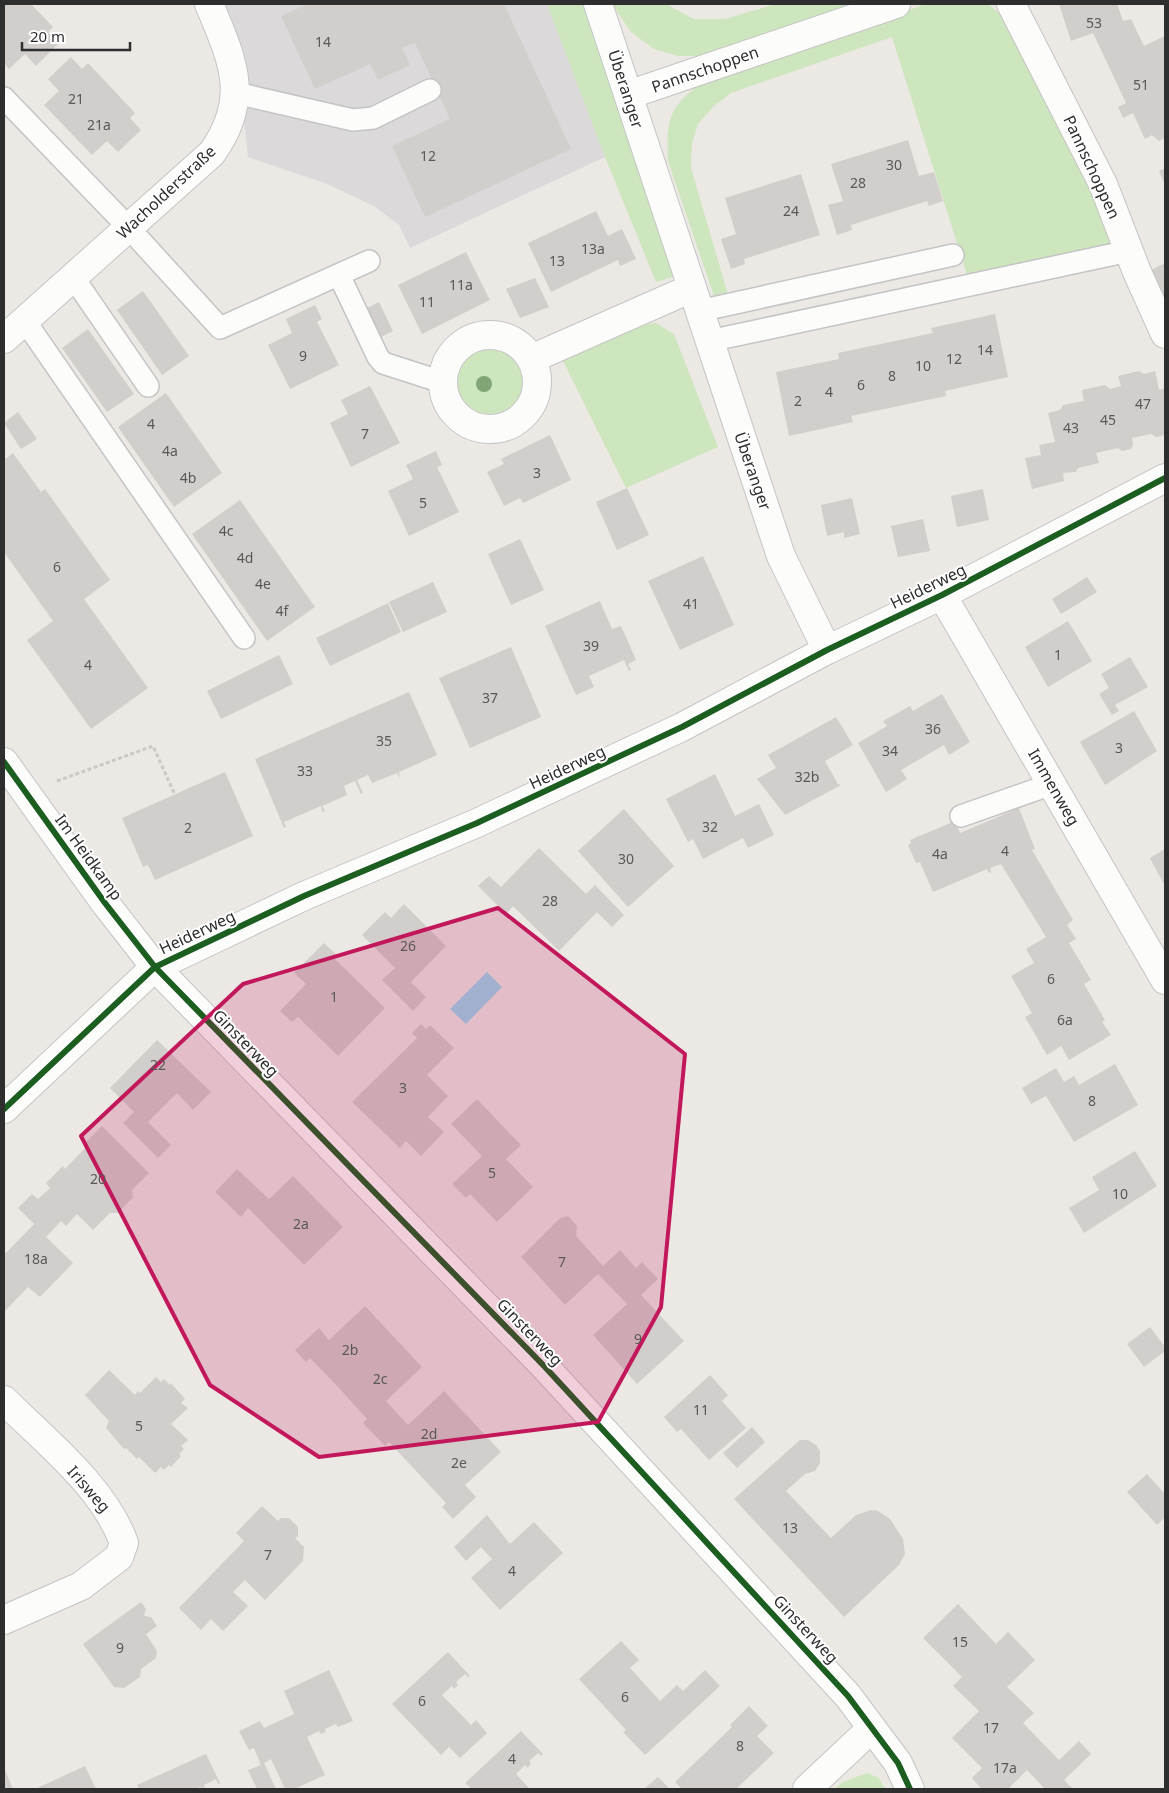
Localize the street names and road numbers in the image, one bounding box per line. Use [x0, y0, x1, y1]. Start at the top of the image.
street label: Pannschoppen [648, 40, 762, 98]
street label: Überanger [603, 47, 649, 131]
street label: Pannschoppen [1058, 112, 1126, 222]
street label: Wacholderstraße [112, 140, 220, 244]
street label: Überanger [729, 429, 777, 513]
street label: Heiderweg [886, 558, 970, 614]
street label: Heiderweg [525, 740, 609, 794]
street label: Immenweg [1023, 744, 1085, 830]
street label: Im Heidkamp [50, 809, 128, 905]
street label: Heiderweg [155, 905, 239, 959]
street label: Ginsterweg [208, 1004, 284, 1082]
street label: Ginsterweg [492, 1293, 568, 1371]
street label: Irisweg [63, 1461, 115, 1517]
street label: Ginsterweg [769, 1590, 843, 1668]

